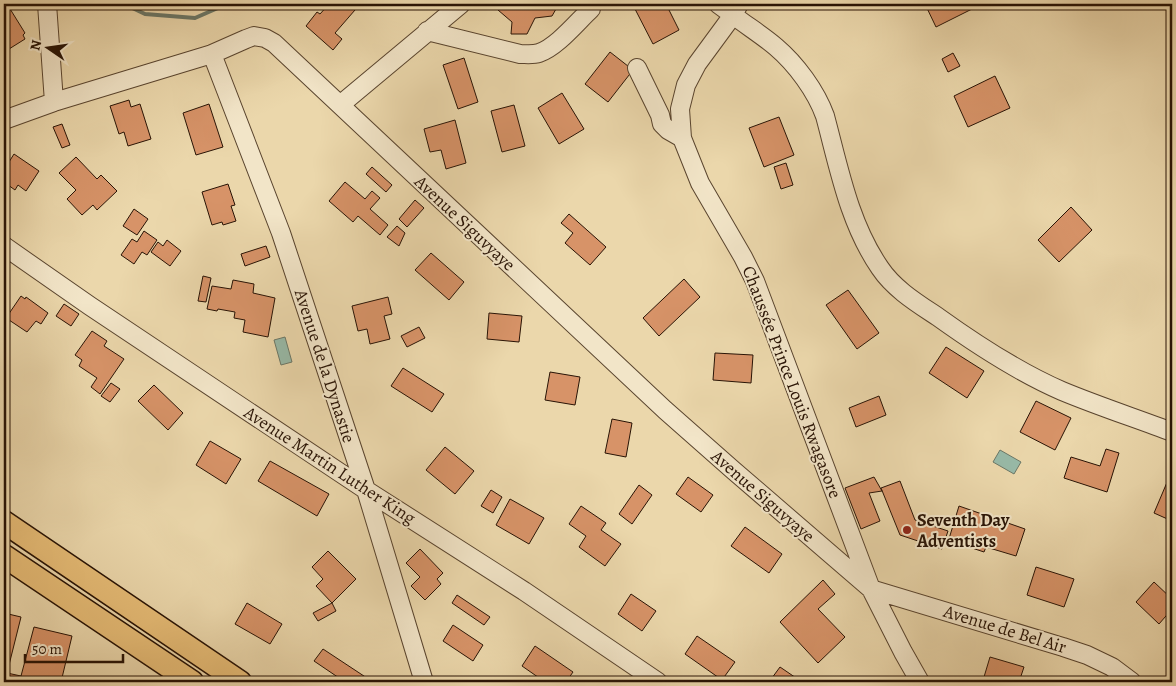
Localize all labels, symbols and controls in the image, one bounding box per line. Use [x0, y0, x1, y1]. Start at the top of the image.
north arrow [22, 22, 72, 72]
text: N [25, 38, 46, 52]
street label: Avenue Siguvyaye [409, 169, 521, 276]
street label: Chaussée Prince Louis Rwagasore [737, 262, 847, 502]
street label: Avenue de la Dynastie [289, 285, 361, 446]
street label: Avenue Martin Luther King [239, 400, 420, 530]
street label: Avenue Siguvyaye [705, 444, 820, 548]
place label: Seventh Day Adventists [916, 508, 1010, 553]
marker: Seventh Day Adventists [901, 524, 913, 536]
street label: Avenue de Bel Air [940, 599, 1069, 659]
scale bar [25, 631, 122, 663]
text: 50 m [32, 639, 62, 659]

